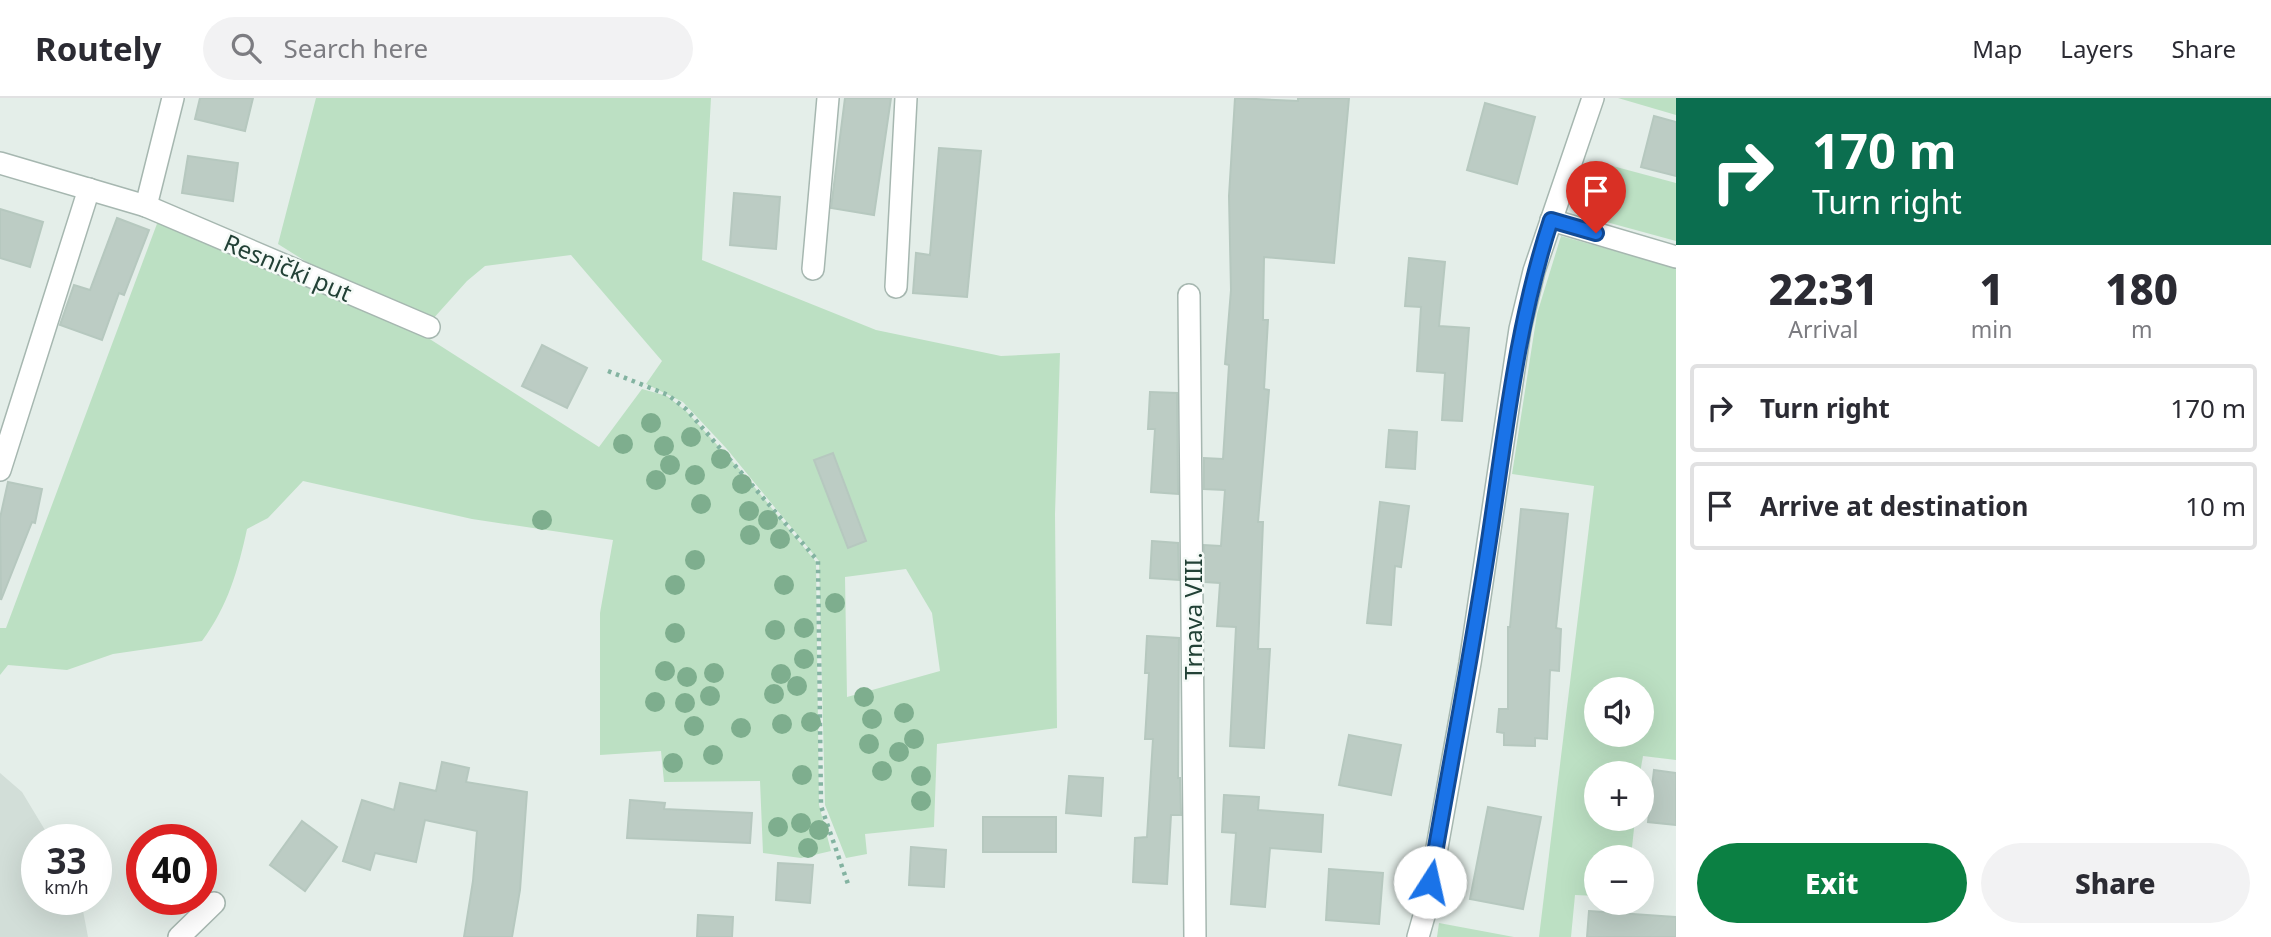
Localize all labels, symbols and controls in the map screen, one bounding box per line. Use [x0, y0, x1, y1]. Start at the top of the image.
search box [203, 17, 693, 80]
text: Routely [35, 26, 161, 71]
icon: search [227, 29, 265, 67]
text: Search here [283, 30, 428, 66]
text: Map [1972, 32, 2022, 65]
text: Layers [2060, 32, 2134, 65]
text: Share [2172, 32, 2236, 65]
text: 170 m [1812, 117, 1957, 183]
icon: right [1697, 126, 1788, 217]
pin [1566, 161, 1626, 233]
icon: arrive [1577, 172, 1615, 210]
text: Turn right [1812, 180, 1962, 223]
street label: Resnički put [219, 225, 357, 309]
text: 22:31 [1769, 260, 1878, 317]
text: 1 [1979, 260, 2004, 317]
text: 180 [2105, 260, 2178, 317]
text: Arrival [1788, 313, 1858, 345]
text: min [1971, 313, 2012, 345]
text: m [2131, 313, 2152, 345]
icon: right [1701, 389, 1739, 427]
text: Turn right [1760, 390, 1890, 426]
text: 170 m [2170, 390, 2246, 426]
icon: arrive [1701, 487, 1739, 525]
text: Arrive at destination [1760, 488, 2029, 524]
text: 10 m [2185, 488, 2246, 524]
street label: Trnava VIII. [1176, 552, 1209, 680]
map controls [1584, 677, 1654, 915]
button: sound [1584, 677, 1654, 747]
button: + [1584, 761, 1654, 831]
speed limit sign: 40 [126, 824, 217, 915]
text: 33 [46, 837, 87, 884]
button: Exit [1697, 843, 1967, 923]
button: Share [1981, 843, 2250, 923]
position arrow [1393, 845, 1467, 919]
button: − [1584, 845, 1654, 915]
text: km/h [44, 875, 89, 899]

